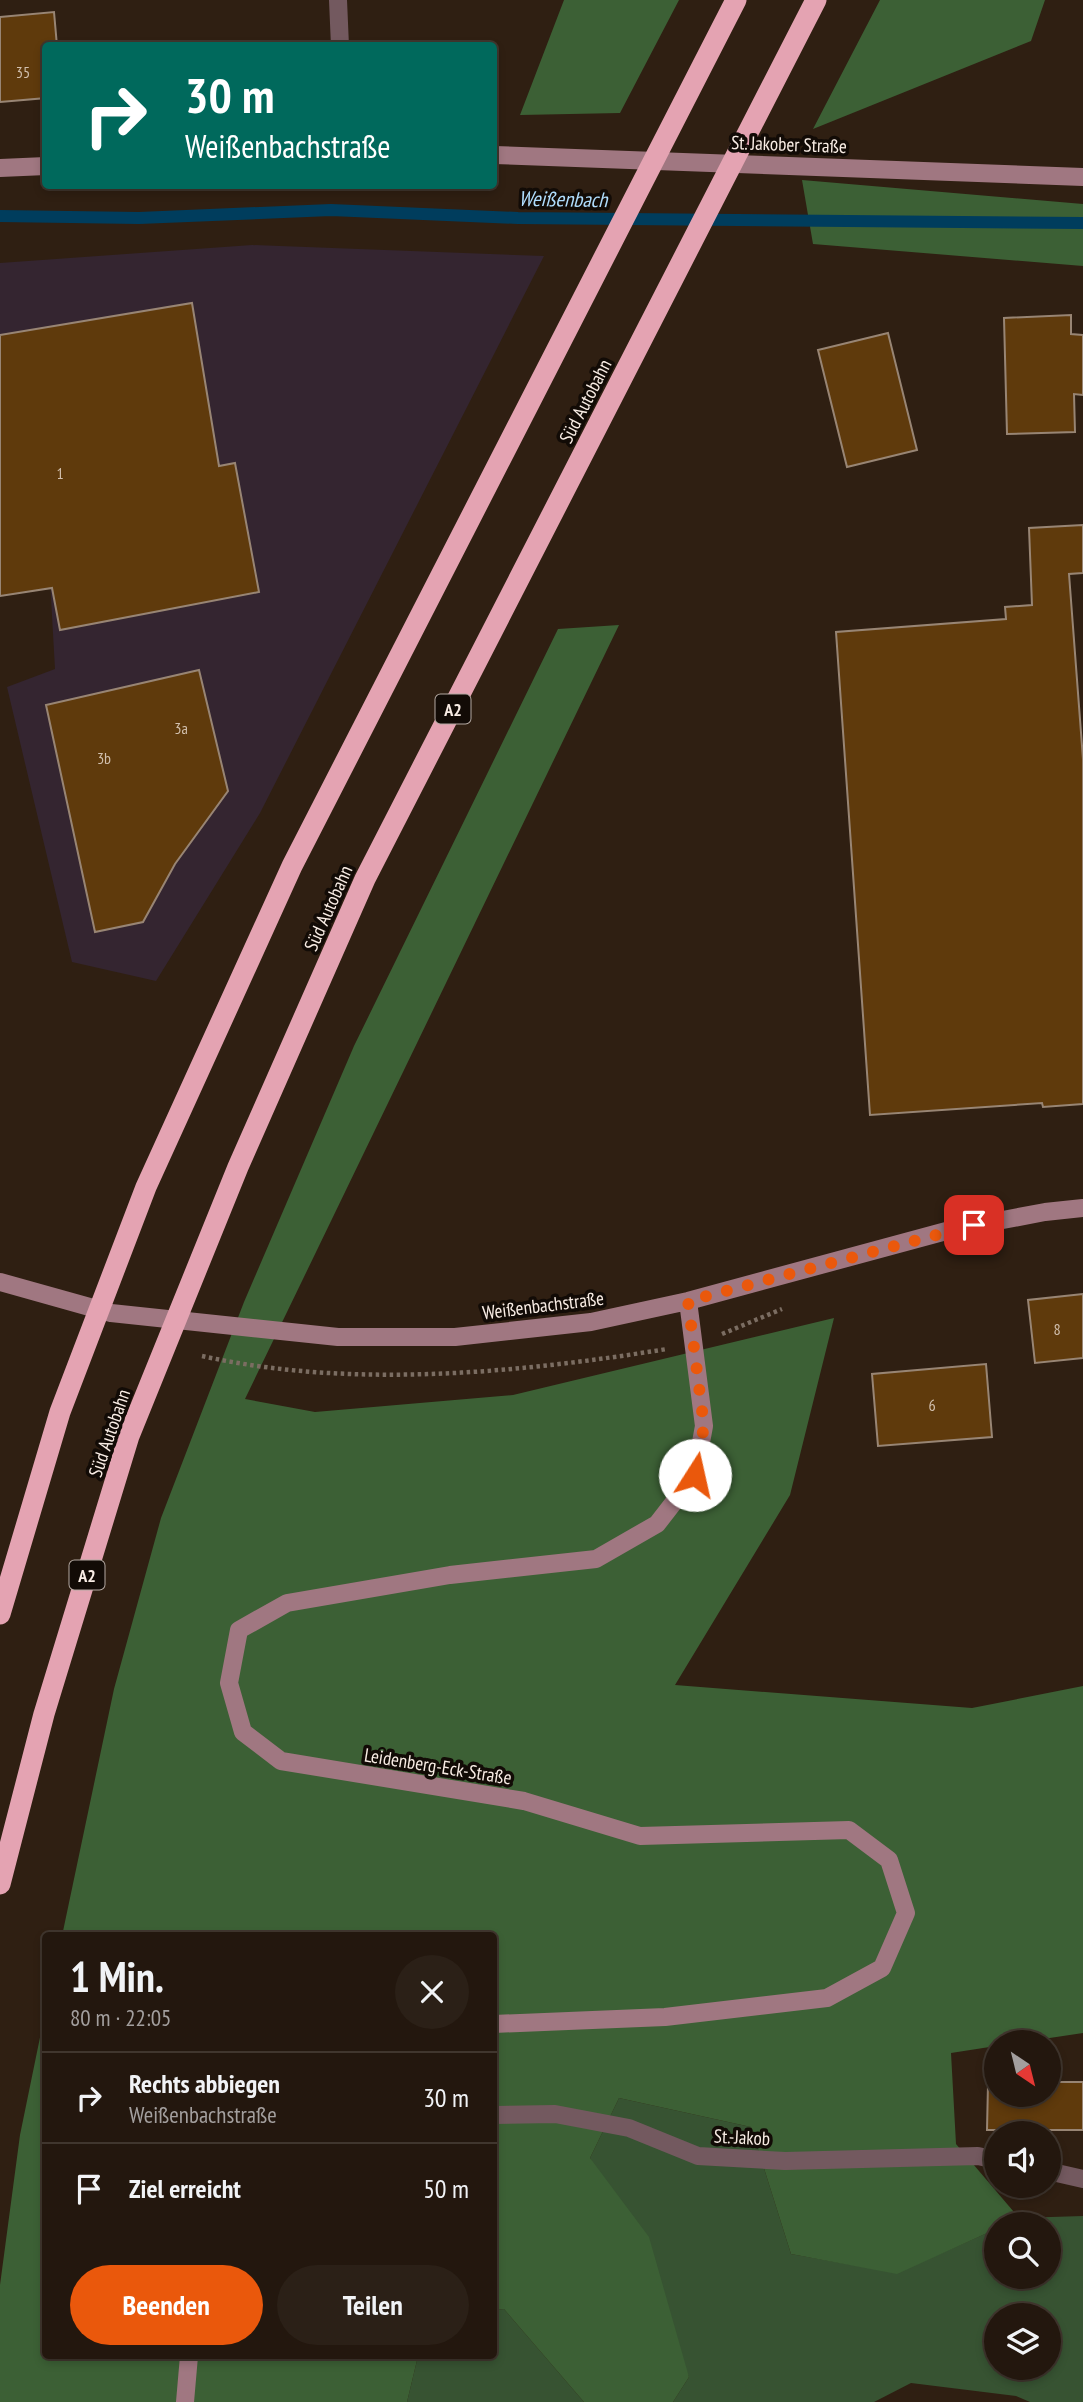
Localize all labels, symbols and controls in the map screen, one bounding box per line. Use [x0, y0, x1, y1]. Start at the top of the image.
house number: 35 [16, 62, 30, 82]
text: 30 m [185, 63, 274, 127]
icon: right [70, 70, 161, 161]
text: Weißenbachstraße [185, 125, 391, 167]
street label: St. Jakober Straße [731, 130, 847, 158]
water label: Weißenbach [518, 185, 609, 213]
street label: Süd Autobahn [554, 355, 616, 447]
house number: 1 [56, 463, 64, 483]
road number: A2 [435, 694, 470, 724]
house number: 3a [174, 718, 188, 738]
house number: 3b [97, 748, 111, 768]
street label: Süd Autobahn [298, 861, 358, 955]
pin [944, 1195, 1004, 1255]
icon: arrive [955, 1206, 993, 1244]
street label: Weißenbachstraße [481, 1286, 605, 1324]
house number: 8 [1053, 1319, 1061, 1339]
street label: Süd Autobahn [83, 1386, 135, 1480]
house number: 6 [928, 1395, 936, 1415]
position arrow [658, 1438, 732, 1512]
road number: A2 [70, 1560, 104, 1590]
street label: Leidenberg-Eck-Straße [363, 1743, 514, 1790]
text: 1 Min. [70, 1949, 164, 2004]
button: close [395, 1955, 469, 2029]
text: 80 m · 22:05 [70, 2003, 171, 2032]
north arrow [984, 2030, 1060, 2107]
map controls [984, 2030, 1061, 2380]
text: Rechts abbiegen [129, 2067, 280, 2100]
icon: right [70, 2079, 108, 2117]
text: 30 m [423, 2081, 469, 2114]
text: Weißenbachstraße [129, 2100, 277, 2129]
button: sound [984, 2121, 1061, 2198]
street label: St.-Jakob [713, 2124, 771, 2150]
icon: arrive [70, 2170, 108, 2208]
text: Ziel erreicht [129, 2172, 241, 2205]
text: 50 m [423, 2172, 469, 2205]
button: search [984, 2212, 1061, 2289]
button: Beenden [70, 2265, 263, 2345]
button: Teilen [277, 2265, 469, 2345]
button: layers [984, 2303, 1061, 2380]

